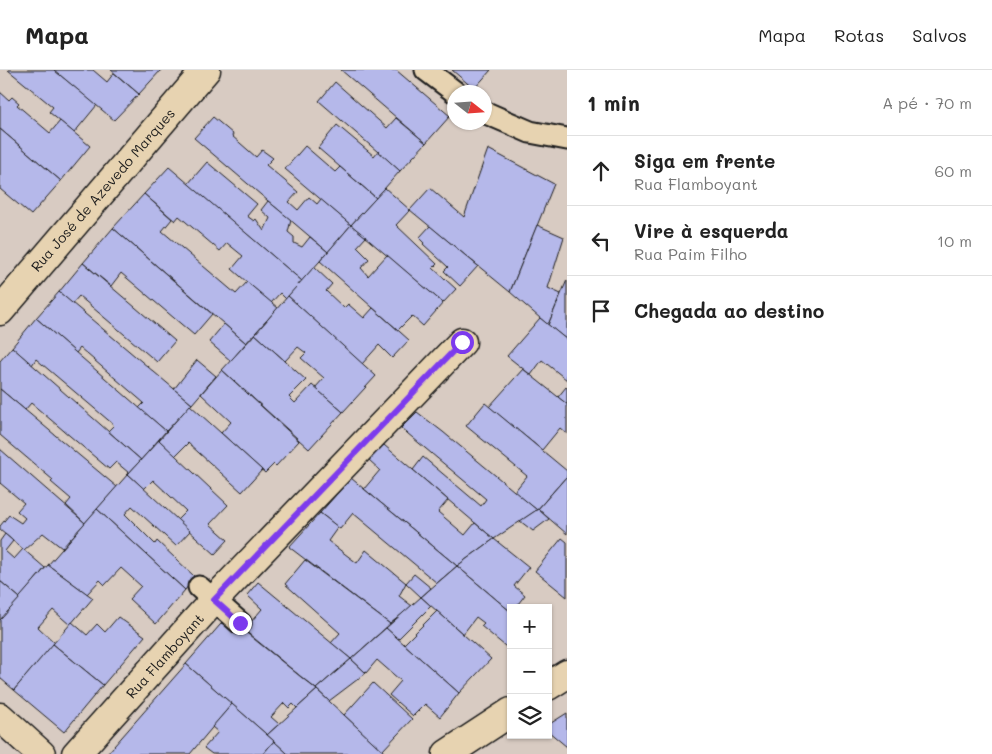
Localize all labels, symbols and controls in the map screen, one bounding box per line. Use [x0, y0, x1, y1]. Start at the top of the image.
text: Mapa [25, 19, 89, 50]
text: Mapa [758, 23, 806, 47]
text: Rotas [834, 23, 884, 47]
text: Salvos [912, 23, 967, 47]
north arrow [447, 85, 492, 130]
text: 1 min [587, 89, 640, 116]
text: A pé · 70 m [882, 92, 972, 113]
street label: Rua José de Azevedo Marques [26, 104, 179, 275]
text: Siga em frente [634, 148, 775, 173]
icon: ahead [587, 157, 615, 185]
text: 60 m [935, 160, 972, 181]
text: Rua Flamboyant [634, 173, 758, 194]
text: Vire à esquerda [634, 218, 789, 243]
icon: left [587, 227, 615, 255]
text: 10 m [937, 230, 972, 251]
text: Rua Paim Filho [634, 243, 747, 264]
icon: arrive [587, 297, 615, 325]
text: Chegada ao destino [634, 298, 824, 323]
route start [451, 331, 474, 354]
map controls [507, 604, 552, 739]
button: + [507, 604, 552, 649]
street label: Rua Flamboyant [121, 609, 208, 702]
route end [229, 612, 252, 635]
button: − [507, 649, 552, 694]
button: layers [507, 694, 552, 739]

